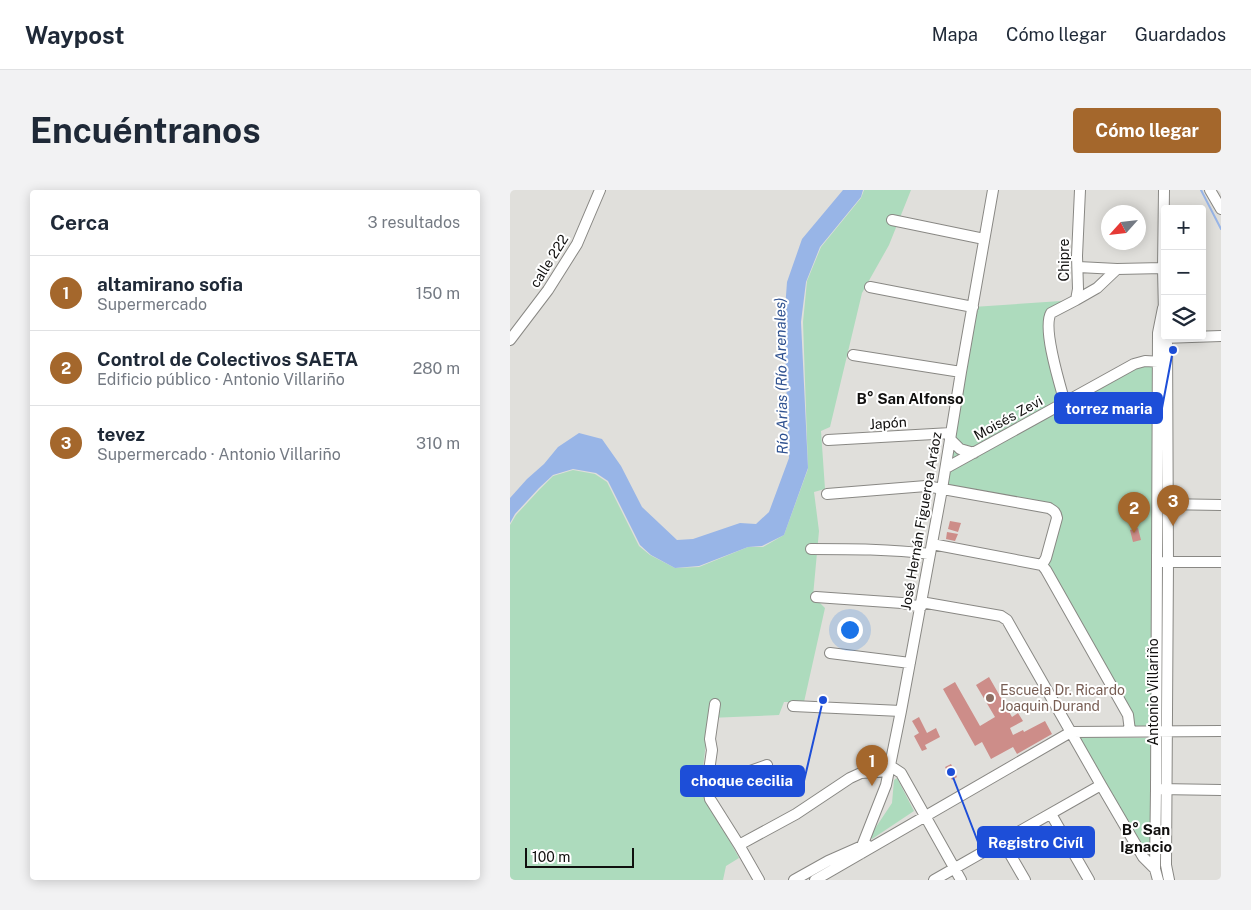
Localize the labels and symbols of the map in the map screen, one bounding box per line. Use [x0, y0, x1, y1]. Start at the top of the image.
north arrow [1101, 205, 1146, 250]
street label: calle 222 [526, 232, 572, 290]
street label: Chipre [1056, 238, 1072, 281]
water label: Río Arias (Río Arenales) [771, 297, 791, 455]
district label: B° San Alfonso [856, 390, 964, 407]
street label: Moisés Zevi [971, 393, 1045, 443]
callout: torrez maria [1055, 393, 1162, 423]
text: torrez maria [1066, 400, 1152, 417]
street label: Japón [869, 414, 907, 432]
street label: José Hernán Figueroa Aráoz [897, 430, 945, 612]
pin: 3 [1157, 485, 1189, 526]
pin: 2 [1118, 492, 1150, 533]
your location [837, 617, 863, 643]
street label: Antonio Villariño [1145, 638, 1161, 746]
place label: Escuela Dr. Ricardo Joaquin Durand [1000, 682, 1125, 714]
marker: Escuela Dr. Ricardo Joaquin Durand [984, 692, 996, 704]
pin: 1 [856, 745, 888, 786]
callout: choque cecilia [681, 766, 804, 796]
text: choque cecilia [691, 772, 793, 789]
district label: B° San Ignacio [1120, 821, 1172, 855]
callout: Registro Civíl [978, 827, 1094, 857]
text: Registro Civíl [988, 834, 1084, 851]
scale bar [525, 845, 634, 868]

